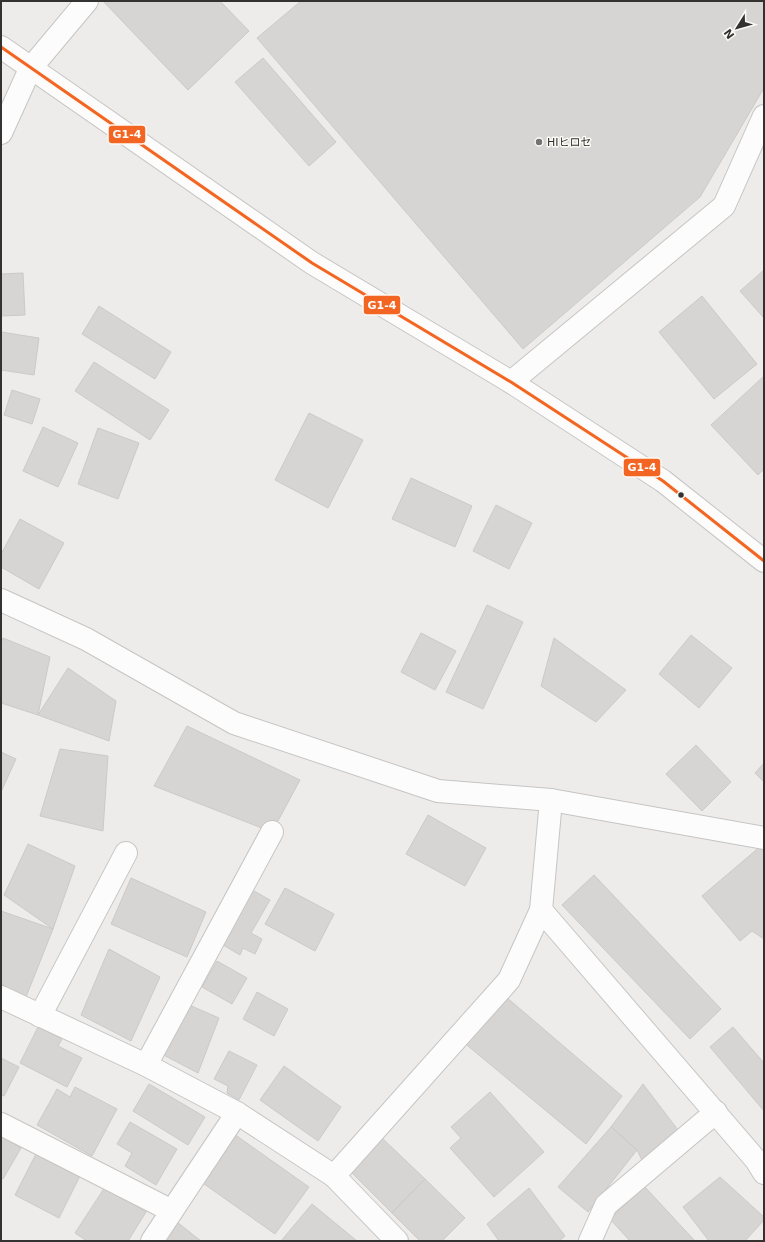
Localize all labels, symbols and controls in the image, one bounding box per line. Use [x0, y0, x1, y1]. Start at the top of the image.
north arrow [717, 8, 757, 48]
text: N [721, 26, 737, 41]
line badge: G1-4 [108, 125, 146, 144]
text: G1-4 [113, 128, 142, 141]
place label: HIヒロセ [547, 136, 592, 149]
marker: HIヒロセ [534, 137, 544, 147]
line badge: G1-4 [363, 295, 401, 315]
text: G1-4 [368, 299, 397, 312]
line badge: G1-4 [623, 458, 661, 477]
text: G1-4 [628, 461, 657, 474]
unlabelled marker [676, 490, 686, 500]

